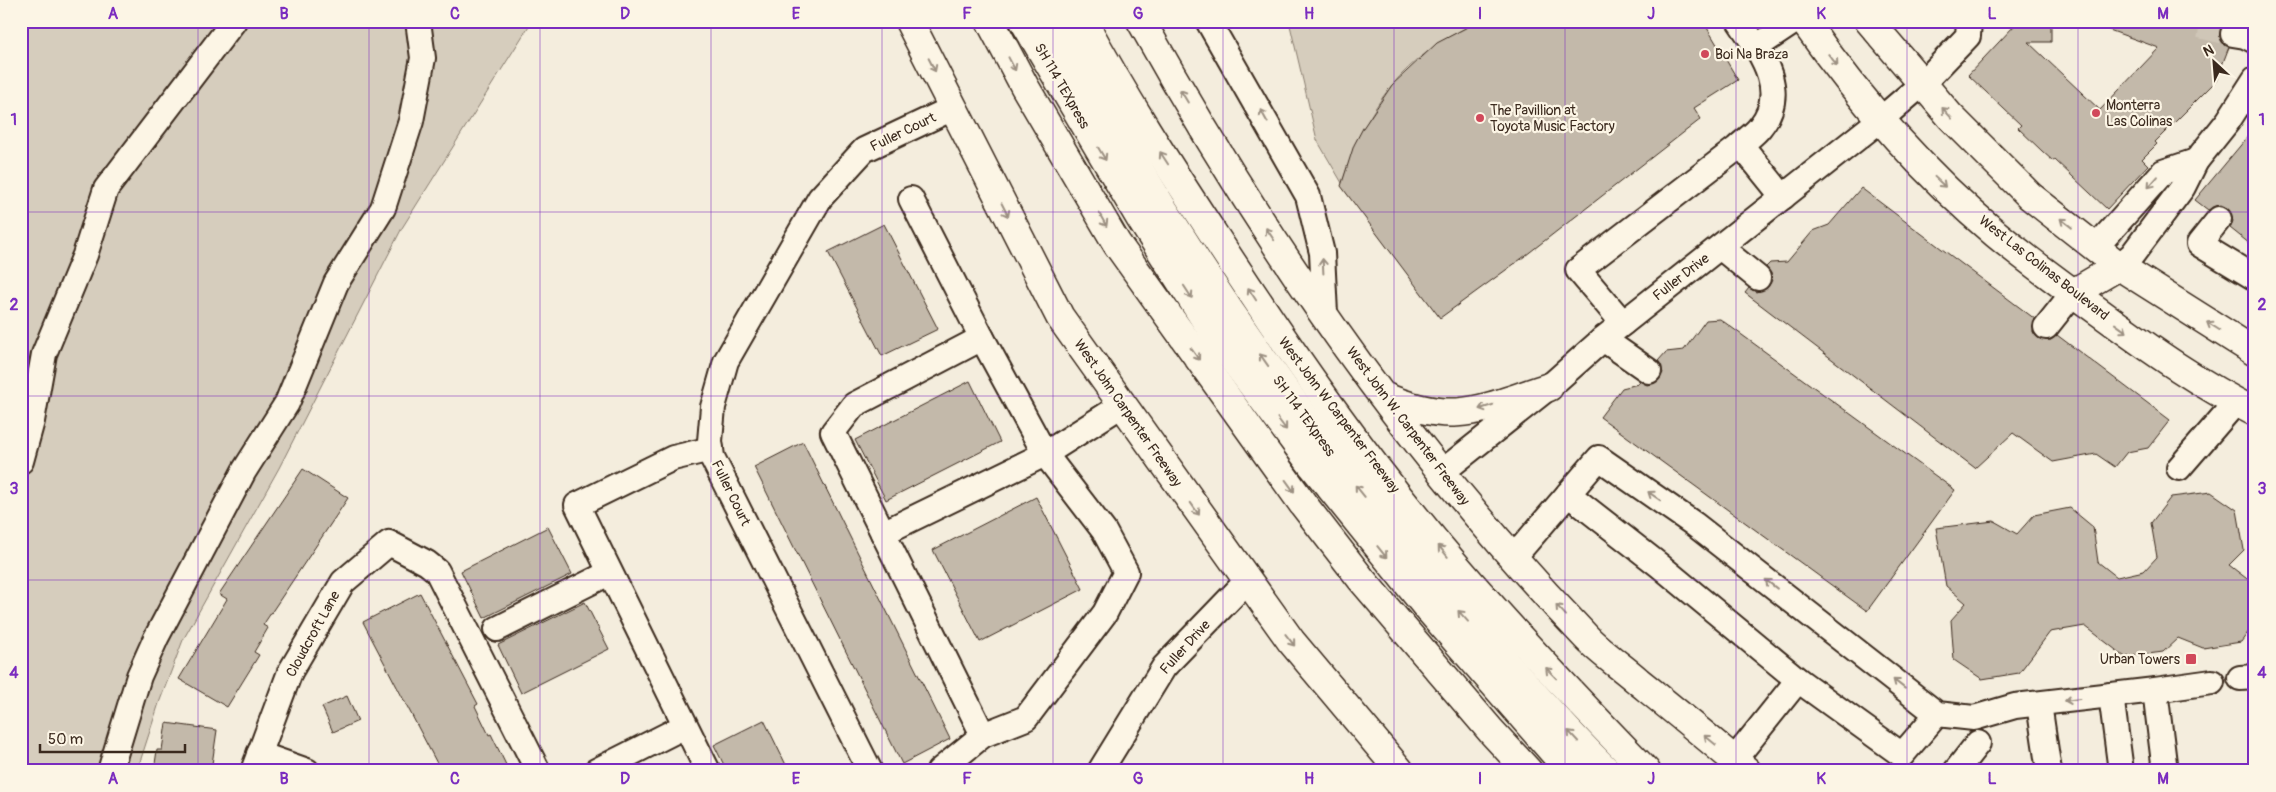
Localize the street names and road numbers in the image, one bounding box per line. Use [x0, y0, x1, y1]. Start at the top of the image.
street label: SH 114 TEXpress [1031, 40, 1094, 132]
street label: Fuller Court [867, 109, 939, 155]
street label: West Las Colinas Boulevard [1976, 212, 2112, 324]
street label: Fuller Drive [1649, 250, 1713, 304]
street label: West John W Carpenter Freeway [1275, 334, 1403, 496]
street label: West John Carpenter Freeway [1071, 336, 1185, 490]
street label: West John W. Carpenter Freeway [1343, 343, 1473, 509]
street label: SH 114 TEXpress [1269, 372, 1339, 460]
street label: Fuller Court [708, 457, 754, 529]
street label: Cloudcroft Lane [282, 588, 344, 680]
street label: Fuller Drive [1156, 616, 1214, 678]

